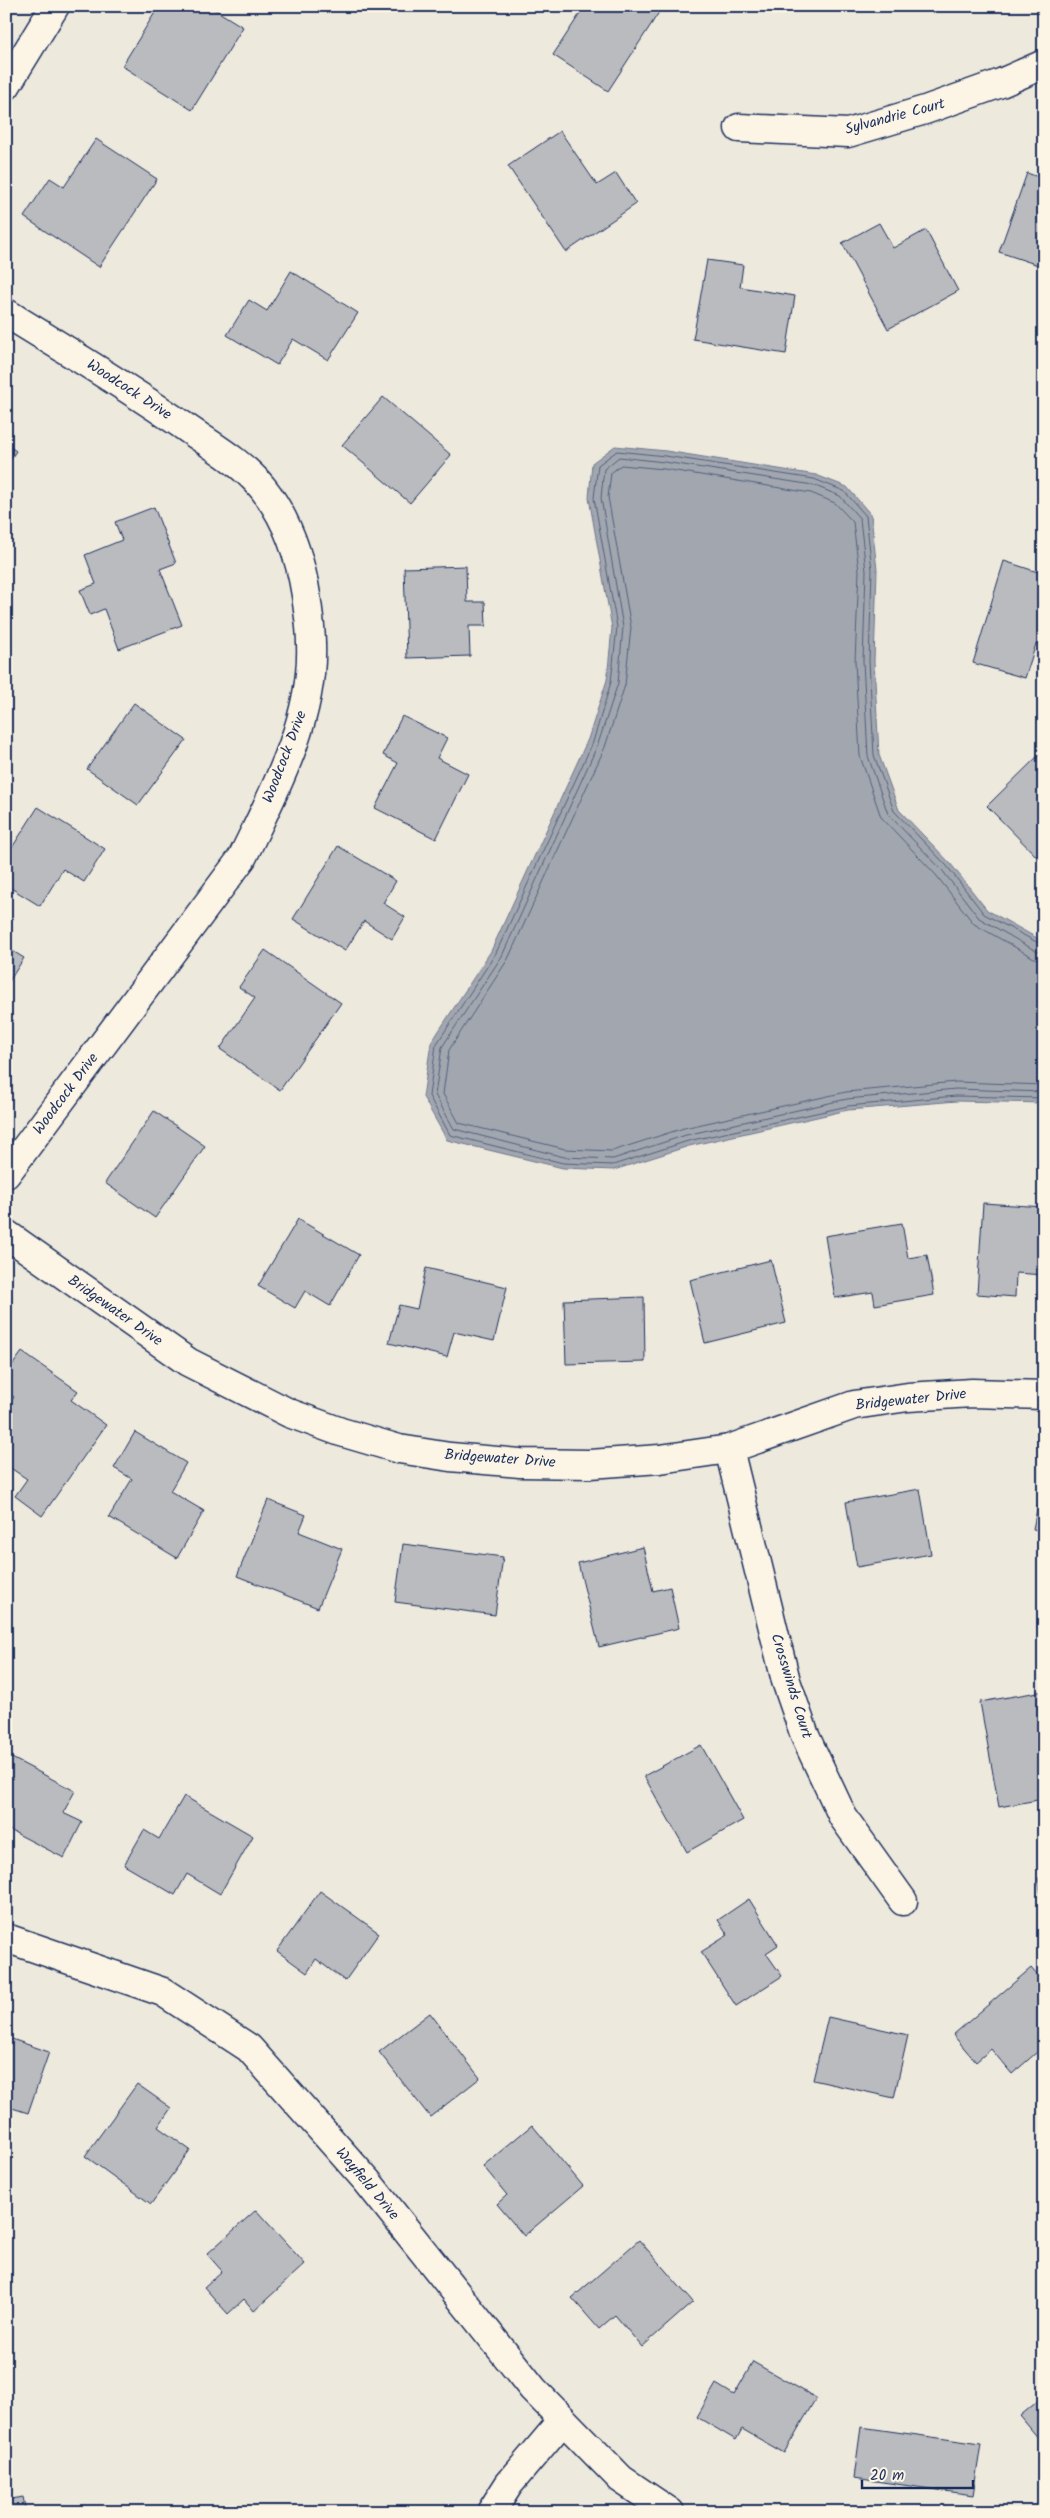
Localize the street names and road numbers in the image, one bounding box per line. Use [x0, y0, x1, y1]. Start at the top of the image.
street label: Sylvandrie Court [842, 92, 948, 142]
street label: Woodcock Drive [82, 353, 177, 427]
street label: Woodcock Drive [256, 707, 314, 807]
street label: Woodcock Drive [27, 1048, 105, 1140]
street label: Bridgewater Drive [62, 1269, 168, 1353]
street label: Bridgewater Drive [854, 1382, 968, 1418]
street label: Bridgewater Drive [444, 1443, 557, 1475]
street label: Crosswinds Court [764, 1630, 818, 1742]
street label: Wayfield Drive [329, 2142, 405, 2226]

